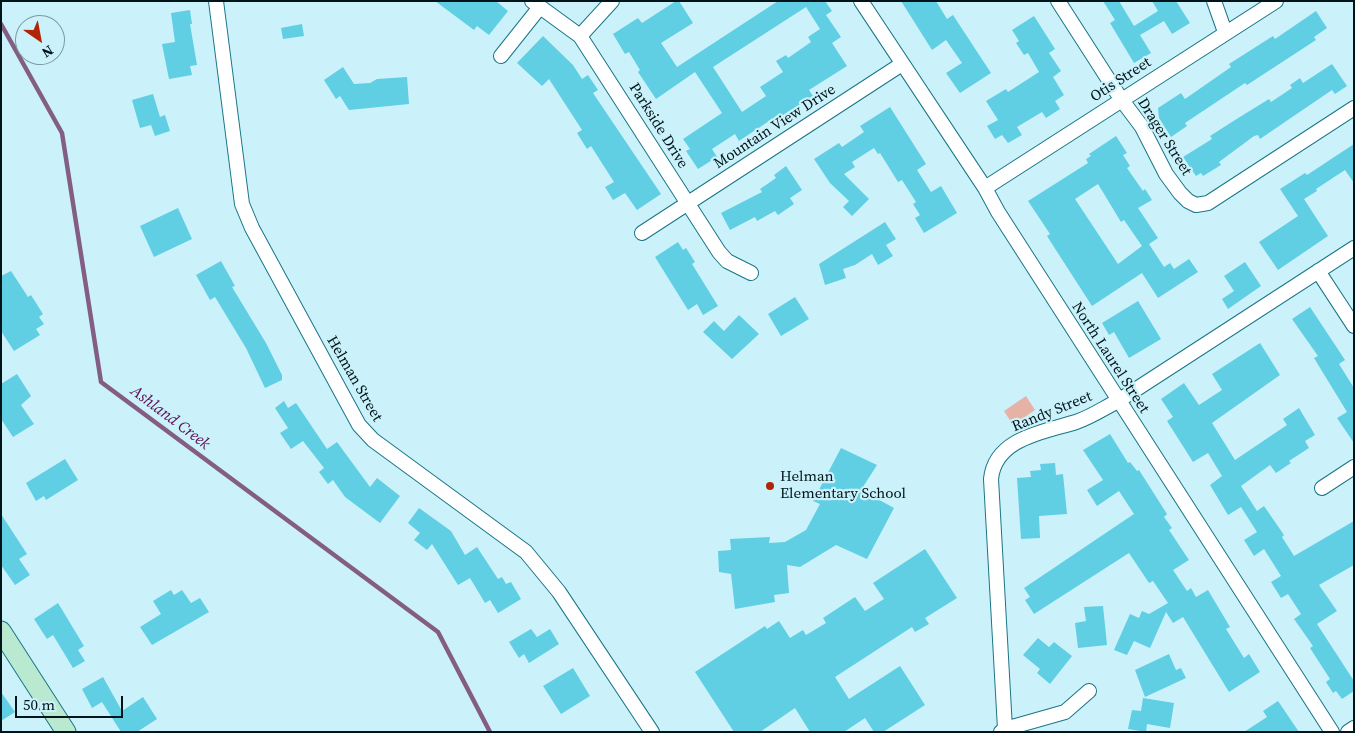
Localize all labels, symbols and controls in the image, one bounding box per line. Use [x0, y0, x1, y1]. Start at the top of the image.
north arrow [15, 15, 65, 65]
text: N [38, 41, 57, 63]
street label: Otis Street [1087, 54, 1155, 106]
street label: Parkside Drive [625, 80, 691, 172]
street label: Mountain View Drive [711, 81, 839, 173]
street label: Drager Street [1133, 95, 1195, 179]
street label: North Laurel Street [1067, 299, 1153, 417]
street label: Helman Street [322, 333, 386, 425]
water label: Ashland Creek [126, 382, 214, 454]
street label: Randy Street [1009, 388, 1095, 436]
place label: Helman Elementary School [780, 468, 906, 503]
marker: Helman Elementary School [764, 480, 776, 492]
scale bar [18, 686, 125, 718]
text: 50 m [23, 694, 55, 715]

